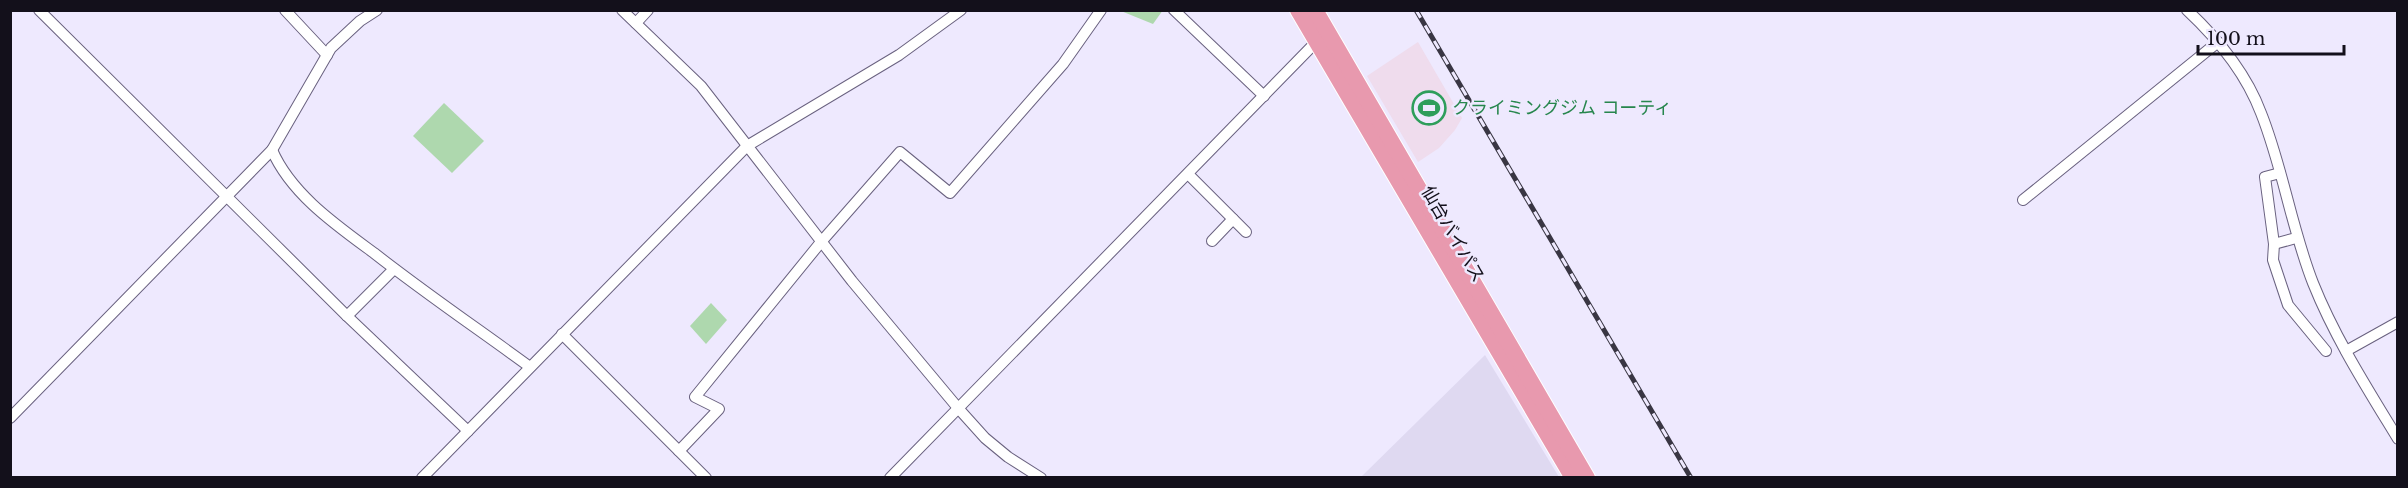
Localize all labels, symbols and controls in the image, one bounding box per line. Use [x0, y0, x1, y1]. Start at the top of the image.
scale bar [2198, 18, 2344, 56]
text: 100 m [2207, 28, 2265, 50]
sports icon: クライミングジム コーティ [1411, 90, 1447, 126]
place label: クライミングジム コーティ [1452, 97, 1672, 119]
street label: 仙台バイパス [1417, 182, 1489, 286]

